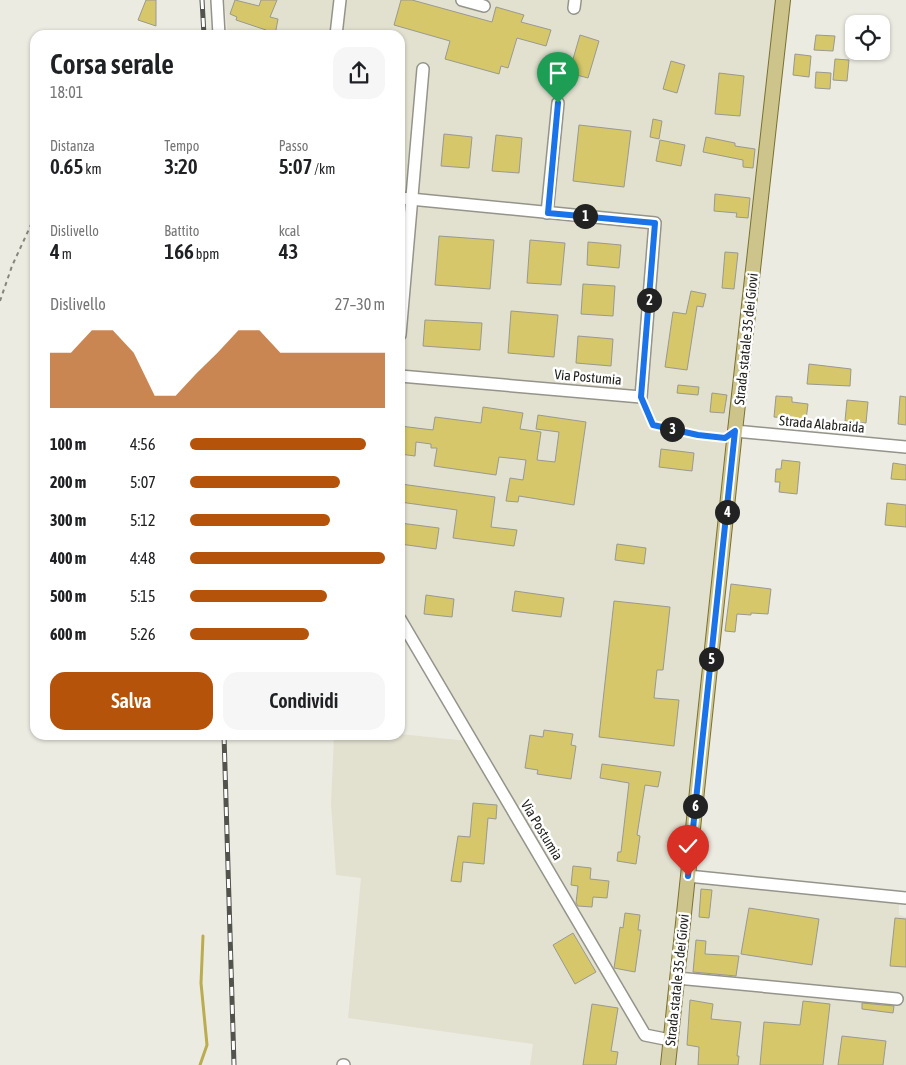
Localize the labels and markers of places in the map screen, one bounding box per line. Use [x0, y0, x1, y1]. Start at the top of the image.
pin [537, 52, 579, 103]
pin: 1 [572, 204, 598, 228]
pin: 2 [636, 288, 662, 312]
pin: 3 [660, 416, 684, 442]
pin: 4 [714, 500, 740, 524]
pin: 5 [698, 646, 724, 672]
pin: 6 [682, 794, 708, 818]
pin [667, 825, 709, 876]

